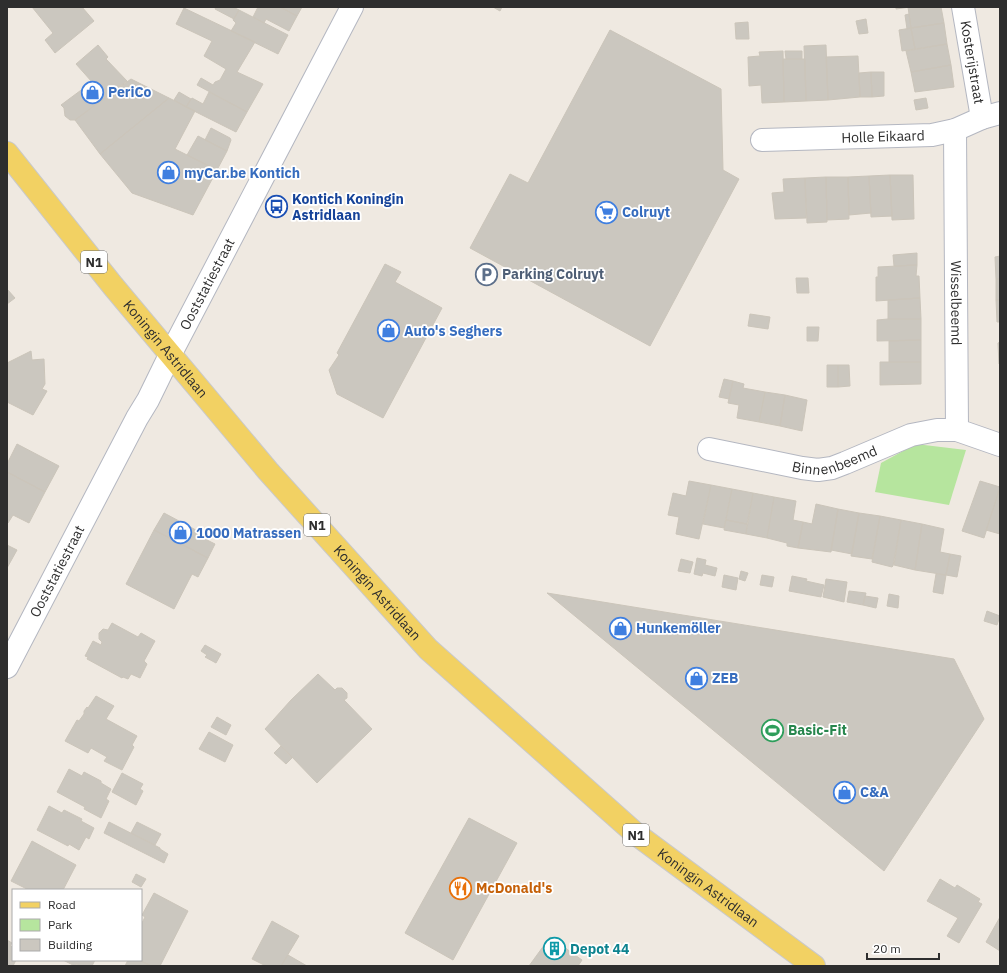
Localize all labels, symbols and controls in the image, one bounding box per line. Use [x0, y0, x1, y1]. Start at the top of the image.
street label: Kosterijstraat [956, 19, 988, 105]
shop icon: PeriCo [79, 79, 105, 105]
place label: PeriCo [108, 83, 152, 101]
street label: Holle Eikaard [841, 126, 925, 147]
shop icon: myCar.be Kontich [155, 160, 181, 186]
place label: myCar.be Kontich [184, 164, 300, 182]
place label: Kontich Koningin Astridlaan [292, 190, 404, 224]
bus stop icon: Kontich Koningin Astridlaan [264, 194, 290, 220]
supermarket icon: Colruyt [593, 199, 619, 225]
place label: Colruyt [622, 203, 670, 221]
street label: Ooststatiestraat [176, 235, 239, 333]
road number: N1 [81, 251, 107, 273]
street label: Wisselbeemd [947, 260, 965, 346]
parking icon: Parking Colruyt [473, 261, 499, 287]
place label: Parking Colruyt [502, 265, 604, 283]
street label: Koningin Astridlaan [120, 296, 212, 401]
shop icon: Auto's Seghers [376, 318, 402, 344]
place label: Auto's Seghers [404, 322, 502, 340]
street label: Binnenbeemd [790, 441, 880, 479]
road number: N1 [304, 514, 330, 536]
shop icon: 1000 Matrassen [168, 520, 194, 546]
street label: Ooststatiestraat [26, 522, 88, 620]
place label: 1000 Matrassen [196, 524, 301, 542]
street label: Koningin Astridlaan [330, 541, 425, 644]
shop icon: Hunkemöller [608, 615, 634, 641]
place label: Hunkemöller [636, 619, 721, 637]
shop icon: ZEB [684, 665, 710, 691]
place label: ZEB [712, 669, 738, 687]
sports icon: Basic-Fit [759, 717, 785, 743]
place label: Basic-Fit [788, 721, 847, 739]
shop icon: C&A [832, 779, 858, 805]
place label: C&A [860, 783, 889, 801]
road number: N1 [623, 824, 649, 846]
street label: Koningin Astridlaan [654, 844, 763, 931]
restaurant icon: McDonald's [448, 875, 474, 901]
place label: McDonald's [476, 879, 552, 897]
legend [12, 889, 142, 961]
text: Road [48, 897, 76, 912]
text: Park [48, 917, 73, 932]
scale bar [867, 935, 939, 961]
building icon: Depot 44 [541, 936, 567, 962]
text: Building [48, 937, 93, 952]
place label: Depot 44 [570, 940, 629, 958]
text: 20 m [873, 941, 901, 956]

